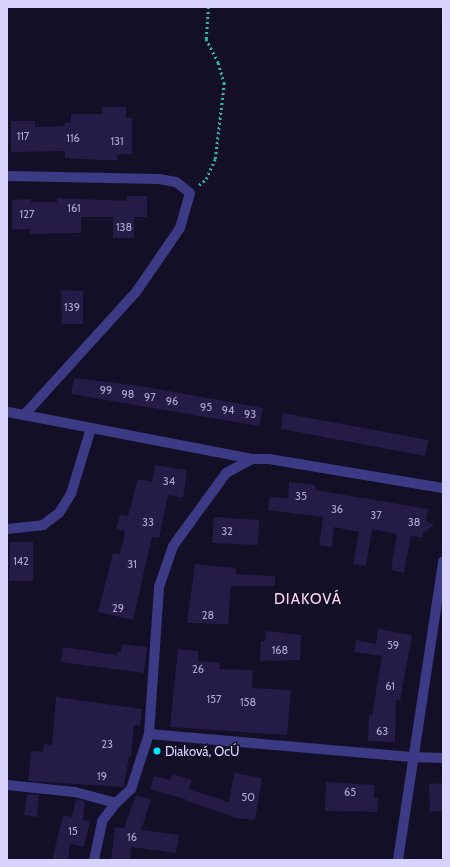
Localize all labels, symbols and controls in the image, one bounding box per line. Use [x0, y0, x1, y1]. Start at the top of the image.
house number: 117 [17, 129, 29, 143]
house number: 116 [66, 131, 80, 145]
house number: 131 [110, 134, 124, 148]
house number: 161 [67, 201, 81, 215]
house number: 127 [20, 207, 34, 221]
house number: 138 [116, 220, 132, 234]
house number: 139 [64, 300, 80, 314]
house number: 99 [100, 383, 112, 397]
house number: 98 [122, 387, 134, 401]
house number: 97 [144, 390, 156, 404]
house number: 96 [166, 394, 178, 408]
house number: 95 [200, 400, 212, 414]
house number: 94 [222, 403, 234, 417]
house number: 93 [244, 407, 256, 421]
house number: 34 [163, 474, 175, 488]
house number: 35 [295, 489, 307, 503]
house number: 36 [331, 502, 343, 516]
house number: 37 [370, 508, 382, 522]
house number: 33 [142, 515, 154, 529]
house number: 38 [408, 515, 420, 529]
house number: 32 [221, 524, 233, 538]
house number: 142 [13, 554, 29, 568]
house number: 31 [127, 557, 137, 571]
district label: DIAKOVÁ [274, 591, 342, 609]
house number: 29 [112, 601, 124, 615]
house number: 28 [202, 608, 214, 622]
house number: 59 [387, 638, 399, 652]
house number: 168 [272, 643, 288, 657]
house number: 26 [192, 662, 204, 676]
house number: 61 [385, 679, 395, 693]
house number: 157 [206, 692, 222, 706]
house number: 158 [240, 695, 256, 709]
house number: 63 [376, 724, 388, 738]
house number: 23 [101, 737, 113, 751]
place label: Diaková, OcÚ [165, 743, 239, 759]
marker: Diaková, OcÚ [152, 746, 162, 756]
house number: 19 [97, 769, 107, 783]
house number: 65 [344, 785, 356, 799]
house number: 50 [241, 790, 255, 804]
house number: 15 [68, 824, 78, 838]
house number: 16 [127, 830, 137, 844]

